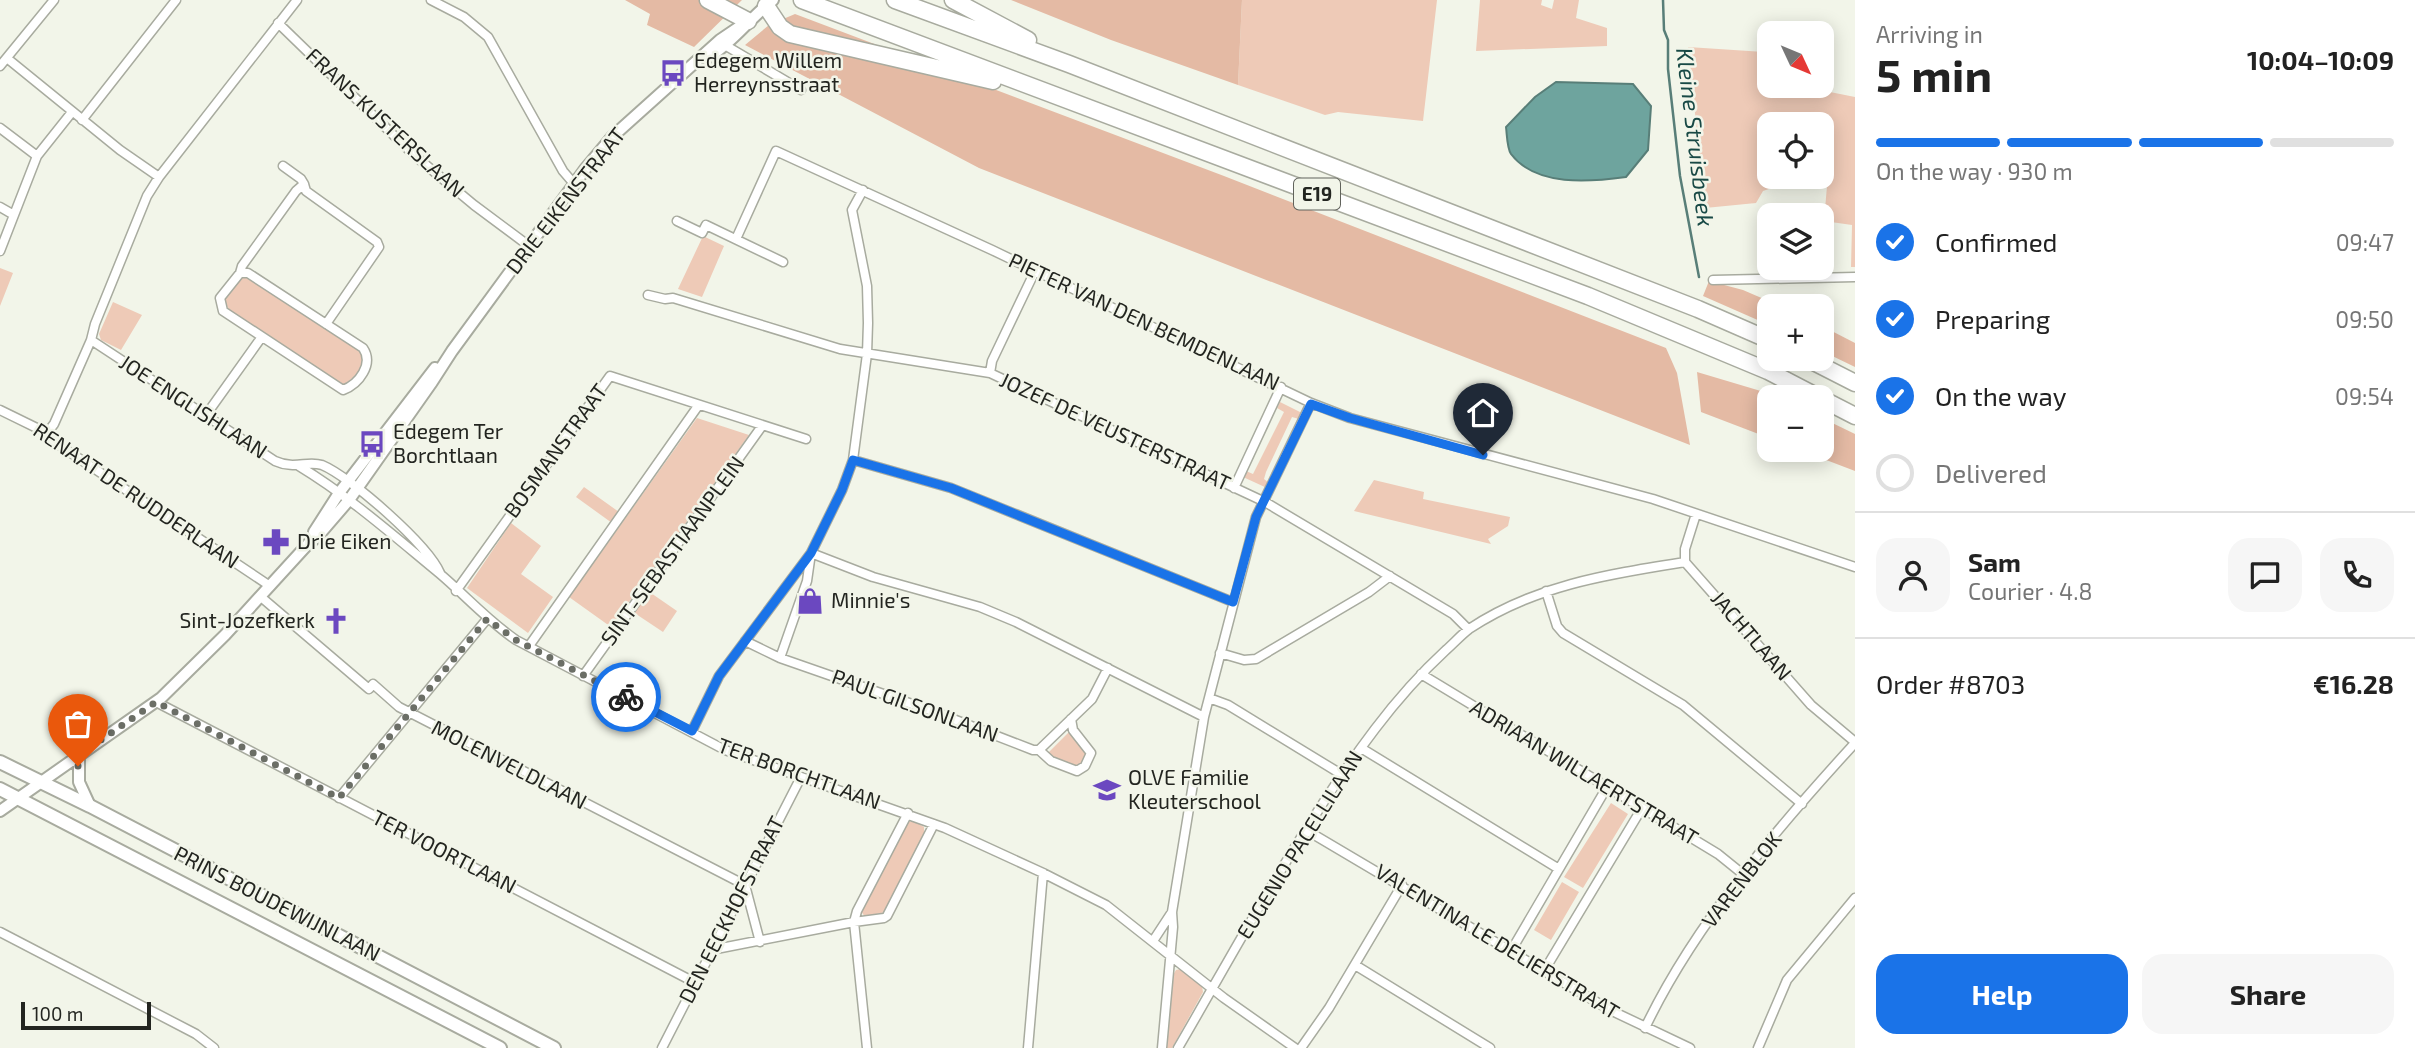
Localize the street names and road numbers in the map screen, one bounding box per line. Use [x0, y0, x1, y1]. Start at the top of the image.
street label: FRANS KUSTERSLAAN [302, 42, 470, 202]
street label: DRIE EIKENSTRAAT [500, 122, 630, 278]
road number: E19 [1294, 178, 1340, 210]
street label: PIETER VAN DEN BEMDENLAAN [1005, 247, 1284, 395]
street label: JOE ENGLISHLAAN [115, 349, 272, 463]
street label: JOZEF DE VEUSTERSTRAAT [996, 366, 1235, 495]
street label: BOSMANSTRAAT [498, 378, 612, 522]
street label: RENAAT DE RUDDERLAAN [29, 417, 244, 573]
street label: SINT-SEBASTIAANPLEIN [595, 451, 749, 650]
street label: JACHTLAAN [1707, 585, 1798, 685]
street label: PAUL GILSONLAAN [829, 663, 1002, 746]
street label: ADRIAAN WILLAERTSTRAAT [1466, 694, 1703, 850]
street label: MOLENVELDLAAN [428, 714, 591, 814]
street label: TER BORCHTLAAN [715, 732, 884, 814]
street label: EUGENIO PACELLILAAN [1231, 746, 1367, 943]
street label: TER VOORTLAAN [368, 804, 521, 898]
street label: DEN EECKHOFSTRAAT [673, 812, 789, 1007]
street label: VARENBLOK [1696, 826, 1786, 932]
street label: PRINS BOUDEWIJNLAAN [170, 840, 385, 966]
street label: VALENTINA LE DELIERSTRAAT [1371, 858, 1624, 1024]

